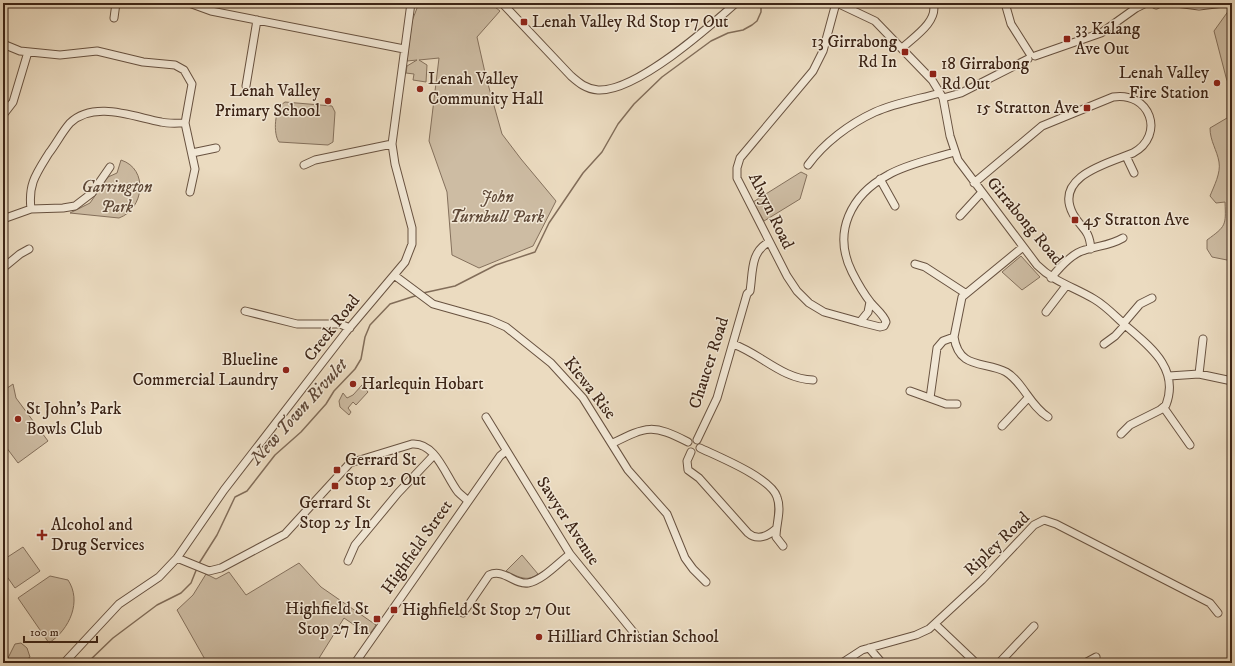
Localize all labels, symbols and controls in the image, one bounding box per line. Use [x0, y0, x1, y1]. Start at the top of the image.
place label: Lenah Valley Rd Stop 17 Out [532, 11, 729, 33]
marker: Lenah Valley Rd Stop 17 Out [519, 17, 529, 27]
place label: 33 Kalang Ave Out [1075, 18, 1141, 60]
place label: 13 Girrabong Rd In [811, 31, 898, 73]
marker: 33 Kalang Ave Out [1062, 34, 1072, 44]
marker: 13 Girrabong Rd In [900, 47, 910, 57]
place label: 18 Girrabong Rd Out [941, 53, 1030, 95]
place label: Lenah Valley Fire Station [1119, 62, 1210, 104]
place label: Lenah Valley Community Hall [428, 68, 543, 110]
marker: 18 Girrabong Rd Out [928, 69, 938, 79]
marker: Lenah Valley Fire Station [1212, 78, 1222, 88]
place label: Lenah Valley Primary School [215, 80, 321, 122]
marker: Lenah Valley Community Hall [415, 84, 425, 94]
marker: Lenah Valley Primary School [323, 96, 333, 106]
place label: 15 Stratton Ave [976, 97, 1079, 119]
marker: 15 Stratton Ave [1082, 103, 1092, 113]
street label: Alwyn Road [743, 169, 799, 253]
street label: Girrabong Road [982, 172, 1069, 270]
park label: Garrington Park [82, 176, 153, 218]
park label: John Turnbull Park [450, 186, 545, 228]
place label: 45 Stratton Ave [1083, 209, 1189, 231]
marker: 45 Stratton Ave [1070, 215, 1080, 225]
street label: Creek Road [299, 290, 365, 366]
street label: Chaucer Road [684, 314, 734, 412]
place label: Blueline Commercial Laundry [133, 349, 279, 391]
street label: Kiewa Rise [559, 352, 621, 424]
water label: New Town Rivulet [245, 353, 353, 470]
marker: Blueline Commercial Laundry [281, 365, 291, 375]
place label: Harlequin Hobart [361, 373, 484, 395]
marker: Harlequin Hobart [348, 379, 358, 389]
place label: St John's Park Bowls Club [26, 398, 122, 440]
marker: St John's Park Bowls Club [13, 414, 23, 424]
place label: Gerrard St Stop 25 Out [345, 449, 426, 491]
marker: Gerrard St Stop 25 Out [332, 465, 342, 475]
street label: Sawyer Avenue [531, 473, 605, 569]
marker: Gerrard St Stop 25 In [330, 481, 340, 491]
place label: Gerrard St Stop 25 In [299, 492, 371, 534]
street label: Highfield Street [376, 495, 458, 598]
street label: Ripley Road [959, 507, 1035, 581]
place label: Alcohol and Drug Services [51, 514, 145, 556]
marker: Alcohol and Drug Services [36, 529, 48, 541]
place label: Highfield St Stop 27 In [285, 598, 370, 640]
place label: Highfield St Stop 27 Out [402, 599, 571, 621]
marker: Highfield St Stop 27 Out [389, 605, 399, 615]
marker: Highfield St Stop 27 In [372, 614, 382, 624]
scale bar [24, 618, 97, 644]
text: 100 m [30, 625, 59, 640]
place label: Hilliard Christian School [547, 626, 719, 648]
marker: Hilliard Christian School [534, 632, 544, 642]

